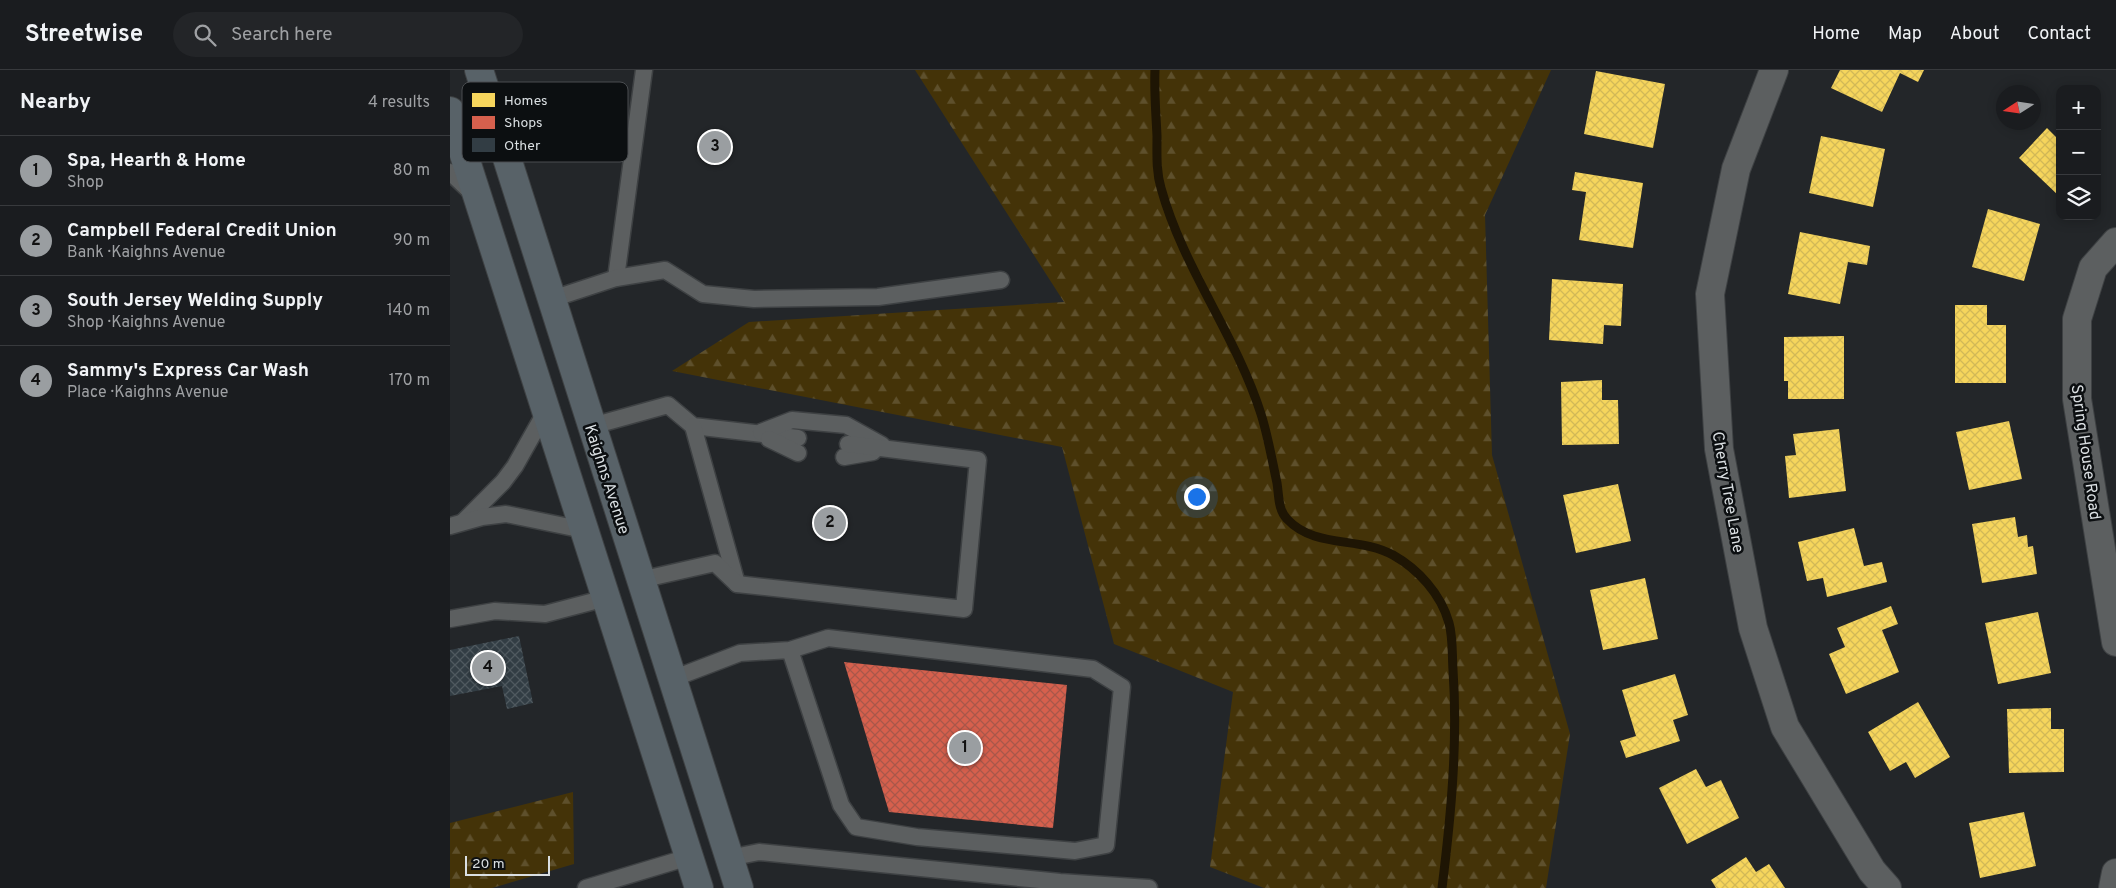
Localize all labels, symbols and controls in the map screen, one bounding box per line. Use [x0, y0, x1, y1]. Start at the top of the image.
search box [173, 12, 523, 57]
text: Streetwise [25, 20, 143, 50]
icon: search [191, 21, 219, 49]
text: Search here [231, 23, 333, 47]
text: Home [1812, 23, 1860, 46]
text: Map [1888, 23, 1922, 46]
text: About [1950, 23, 1999, 46]
text: Contact [2027, 23, 2091, 46]
legend [462, 82, 628, 162]
north arrow [1996, 85, 2041, 130]
map controls [2056, 85, 2101, 220]
button: + [2056, 85, 2101, 130]
text: Nearby [20, 89, 91, 116]
text: 4 results [368, 93, 430, 113]
text: Homes [504, 93, 548, 110]
text: Shops [504, 115, 543, 132]
pin: 3 [699, 128, 731, 166]
button: − [2056, 130, 2101, 175]
text: Other [504, 138, 541, 155]
text: Spa, Hearth & Home [67, 149, 246, 173]
text: 1 [33, 161, 39, 181]
text: 80 m [393, 161, 430, 181]
text: Shop [67, 173, 104, 193]
button: layers [2056, 175, 2101, 220]
text: Campbell Federal Credit Union [67, 219, 337, 243]
text: 2 [31, 231, 41, 251]
text: 90 m [393, 231, 430, 251]
text: Bank · Kaighns Avenue [67, 243, 225, 263]
text: South Jersey Welding Supply [67, 289, 323, 313]
text: 3 [31, 301, 41, 321]
text: 140 m [387, 301, 430, 321]
text: Shop · Kaighns Avenue [67, 313, 225, 333]
text: Sammy's Express Car Wash [67, 359, 309, 383]
text: 4 [31, 371, 41, 391]
text: 170 m [389, 371, 430, 391]
text: Place · Kaighns Avenue [67, 383, 228, 403]
street label: Spring House Road [2066, 383, 2104, 521]
street label: Kaighns Avenue [579, 422, 633, 537]
street label: Cherry Tree Lane [1707, 430, 1748, 555]
your location [1184, 484, 1210, 510]
pin: 2 [814, 504, 846, 542]
pin: 4 [472, 649, 504, 687]
pin: 1 [949, 729, 981, 767]
scale bar [465, 853, 550, 876]
text: 20 m [472, 856, 505, 873]

